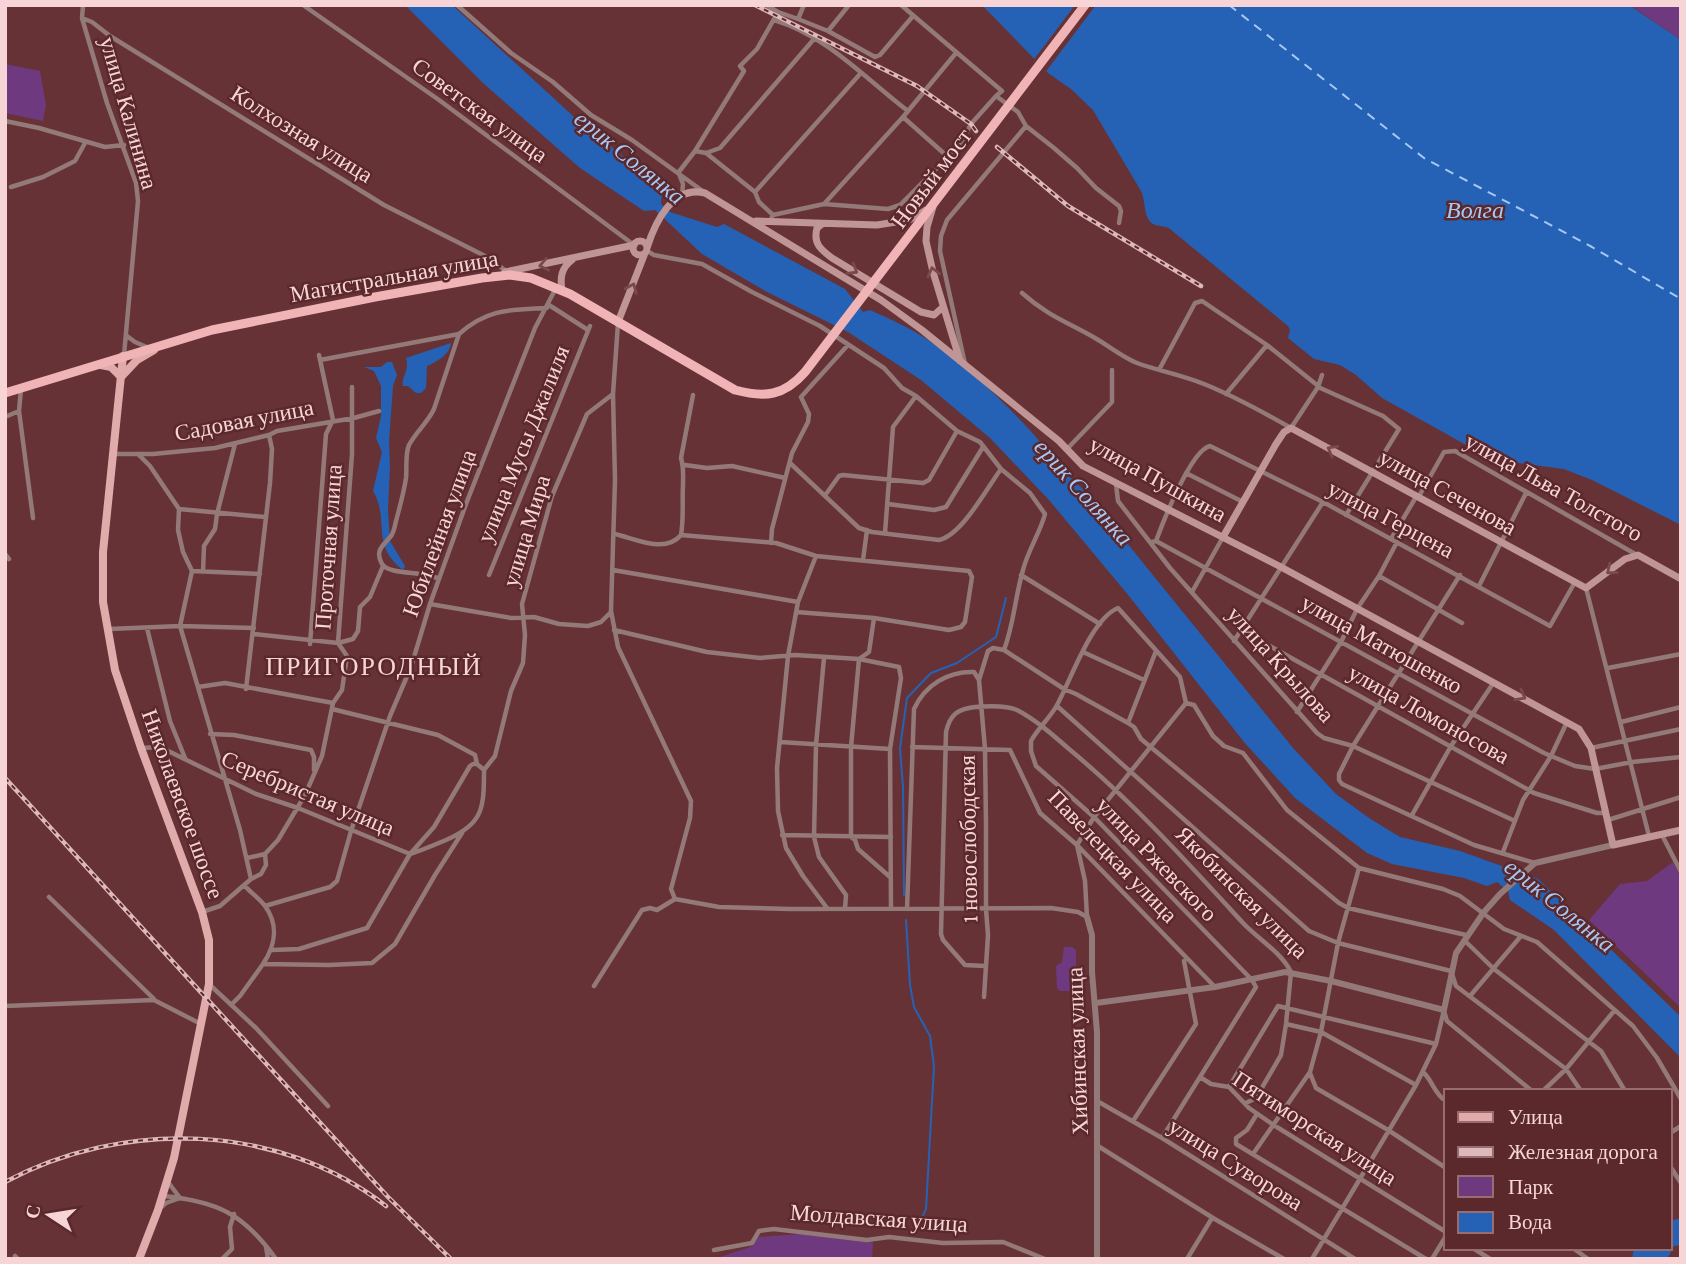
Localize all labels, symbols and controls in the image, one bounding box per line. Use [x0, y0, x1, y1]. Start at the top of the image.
street label: улица Калинина [95, 34, 163, 192]
street label: Советская улица [407, 52, 553, 168]
street label: Колхозная улица [226, 80, 378, 188]
water label: ерик Солянка [569, 104, 691, 210]
street label: Новый мост [885, 123, 977, 233]
water label: Волга [1446, 196, 1504, 223]
street label: Магистральная улица [288, 245, 500, 307]
one-way arrow [538, 256, 550, 271]
one-way arrow [846, 262, 859, 275]
one-way arrow [927, 266, 941, 278]
one-way arrow [624, 283, 638, 295]
street label: улица Мусы Джалиля [472, 341, 575, 546]
street label: Садовая улица [172, 394, 316, 446]
street label: улица Льва Толстого [1461, 427, 1647, 547]
street label: улица Пушкина [1085, 431, 1231, 527]
water label: ерик Солянка [1029, 433, 1139, 551]
street label: улица Сеченова [1375, 444, 1521, 540]
one-way arrow [1327, 445, 1340, 458]
street label: Юбилейная улица [397, 446, 481, 620]
street label: Проточная улица [309, 463, 347, 631]
street label: улица Мира [497, 472, 555, 590]
street label: улица Герцена [1323, 475, 1459, 563]
one-way arrow [1607, 562, 1620, 574]
street label: улица Матюшенко [1297, 589, 1467, 699]
street label: улица Крылова [1222, 601, 1340, 727]
district label: ПРИГОРОДНЫЙ [265, 652, 483, 681]
street label: улица Ломоносова [1344, 659, 1514, 769]
one-way arrow [1514, 688, 1526, 701]
street label: Николаевское шоссе [137, 706, 229, 902]
street label: Серебристая улица [218, 745, 398, 841]
street label: 1 новослободская [954, 754, 982, 923]
street label: Павелецкая улица [1043, 784, 1183, 928]
street label: улица Ржевского [1091, 792, 1223, 926]
street label: Якобинская улица [1171, 821, 1313, 963]
water label: ерик Солянка [1499, 852, 1621, 958]
street label: Хибинская улица [1061, 967, 1093, 1135]
street label: Пятиморская улица [1228, 1065, 1402, 1191]
legend [1444, 1089, 1672, 1250]
text: Улица [1508, 1105, 1563, 1129]
street label: улица Суворова [1164, 1112, 1308, 1216]
text: Железная дорога [1508, 1140, 1658, 1164]
text: Парк [1508, 1175, 1554, 1199]
north arrow [14, 1180, 84, 1250]
street label: Молдавская улица [789, 1199, 969, 1237]
text: С [21, 1203, 45, 1220]
text: Вода [1508, 1210, 1553, 1234]

